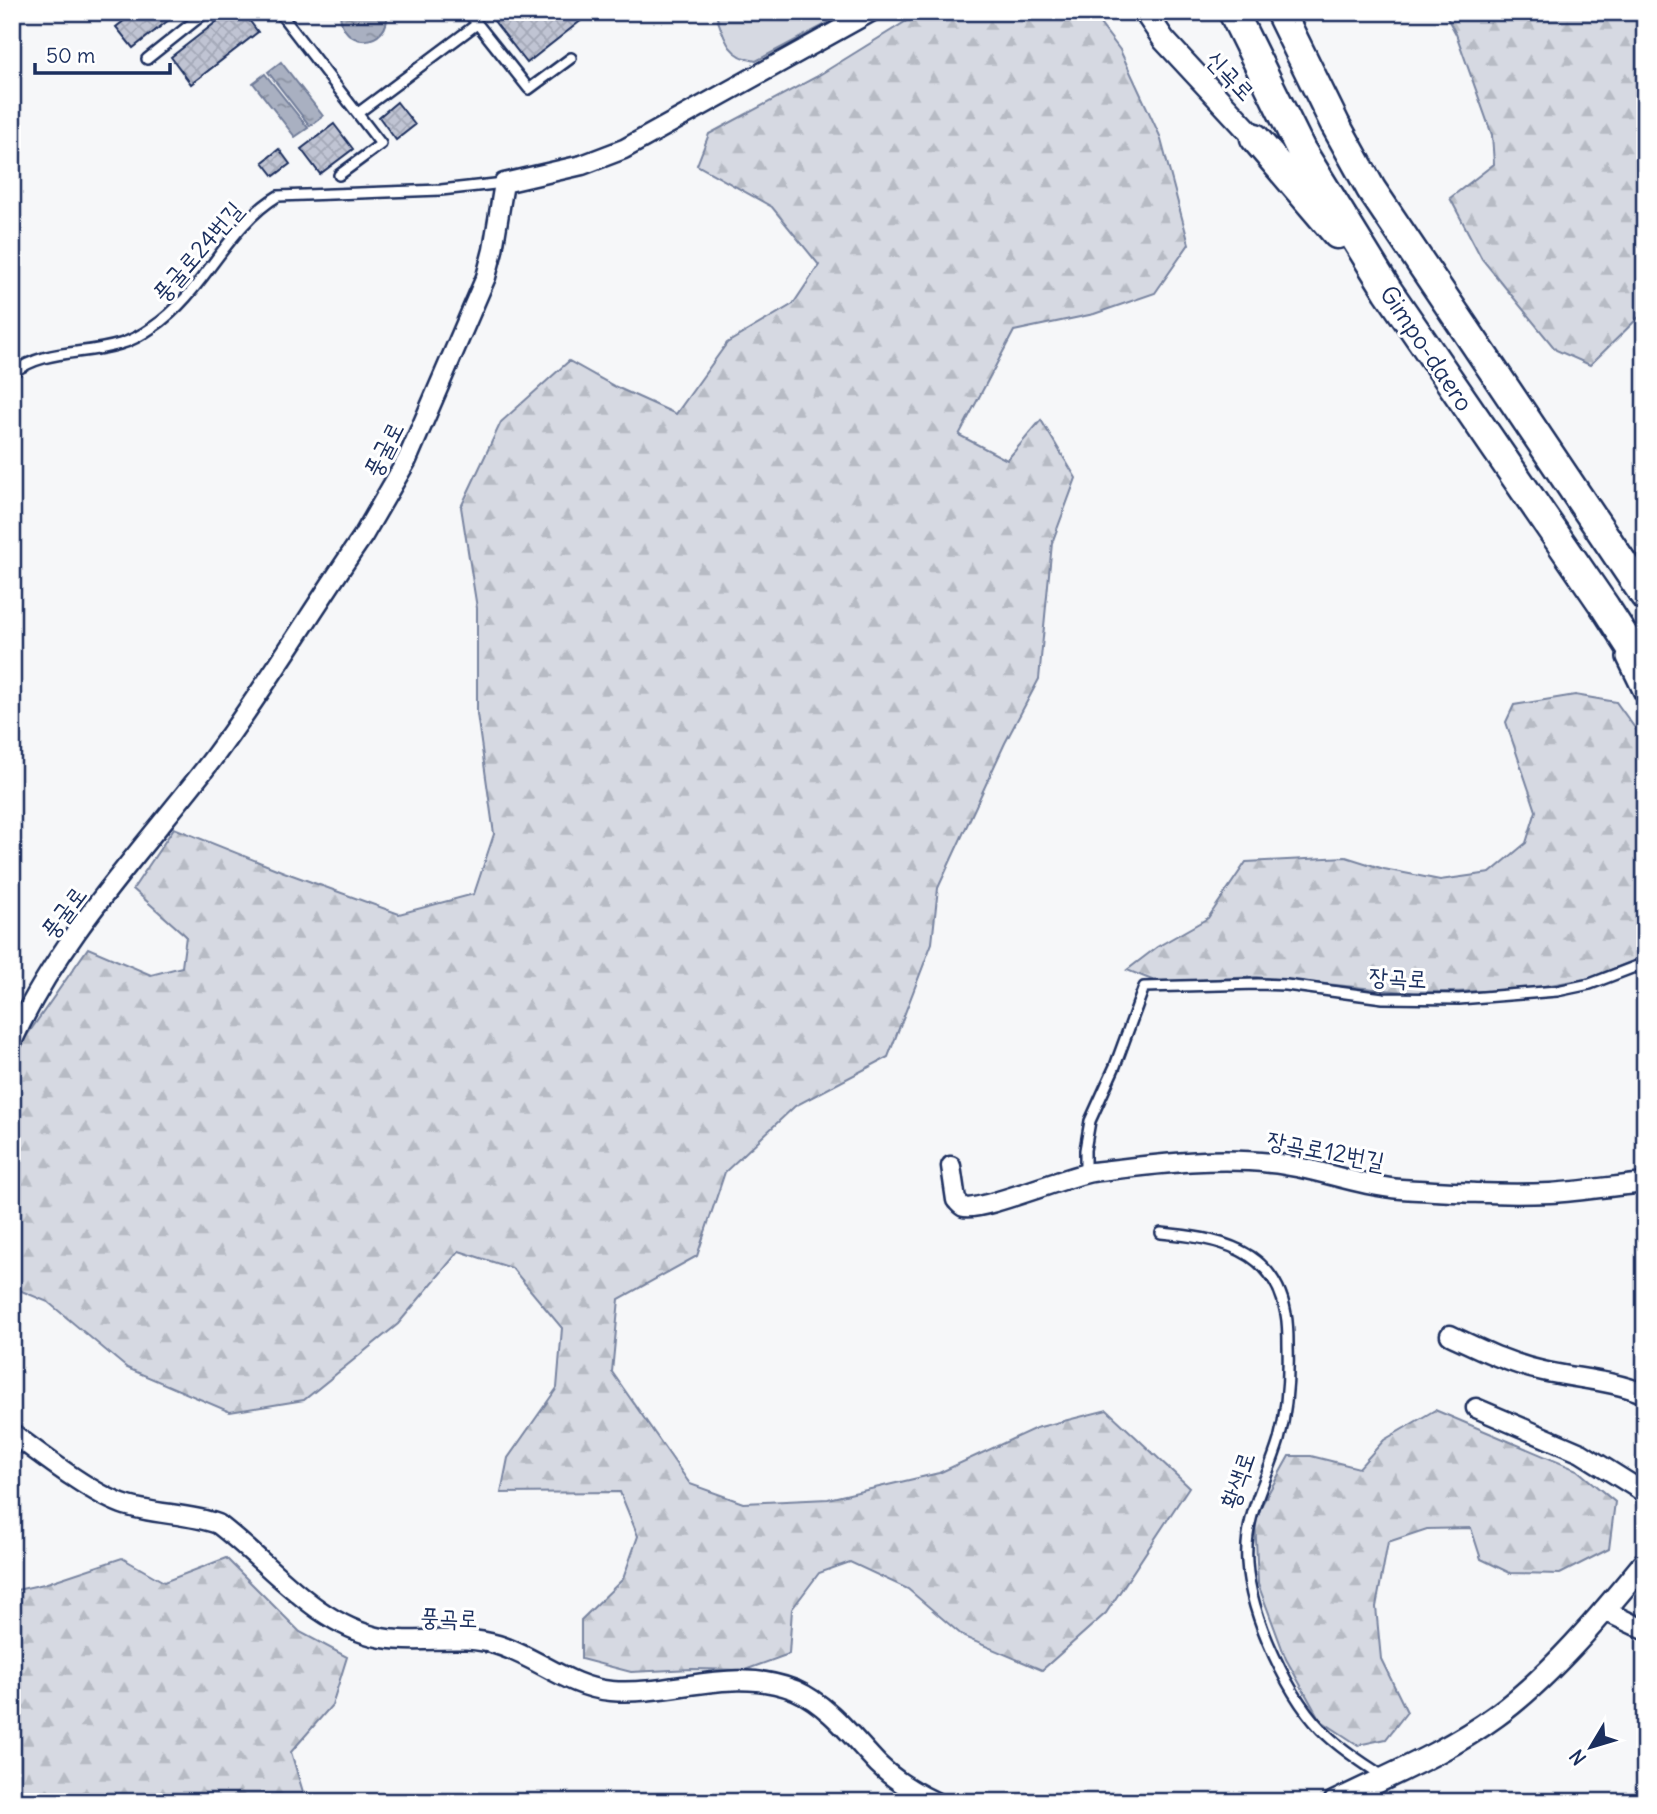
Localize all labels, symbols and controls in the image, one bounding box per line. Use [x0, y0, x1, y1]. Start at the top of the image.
scale bar [35, 32, 170, 76]
text: 50 m [46, 42, 95, 69]
street label: 신곡로 [1200, 44, 1262, 106]
street label: 풍굴로24번길 [145, 195, 249, 307]
street label: Gimpo-daero [1374, 280, 1480, 416]
street label: 풍굴로 [356, 416, 410, 482]
street label: 풍굴로 [34, 880, 92, 944]
street label: 장곡로 [1368, 961, 1428, 993]
street label: 장곡로12번길 [1265, 1124, 1387, 1176]
street label: 황색로 [1213, 1448, 1261, 1512]
street label: 풍곡로 [420, 1601, 478, 1633]
north arrow [1556, 1713, 1626, 1783]
text: N [1564, 1745, 1591, 1770]

